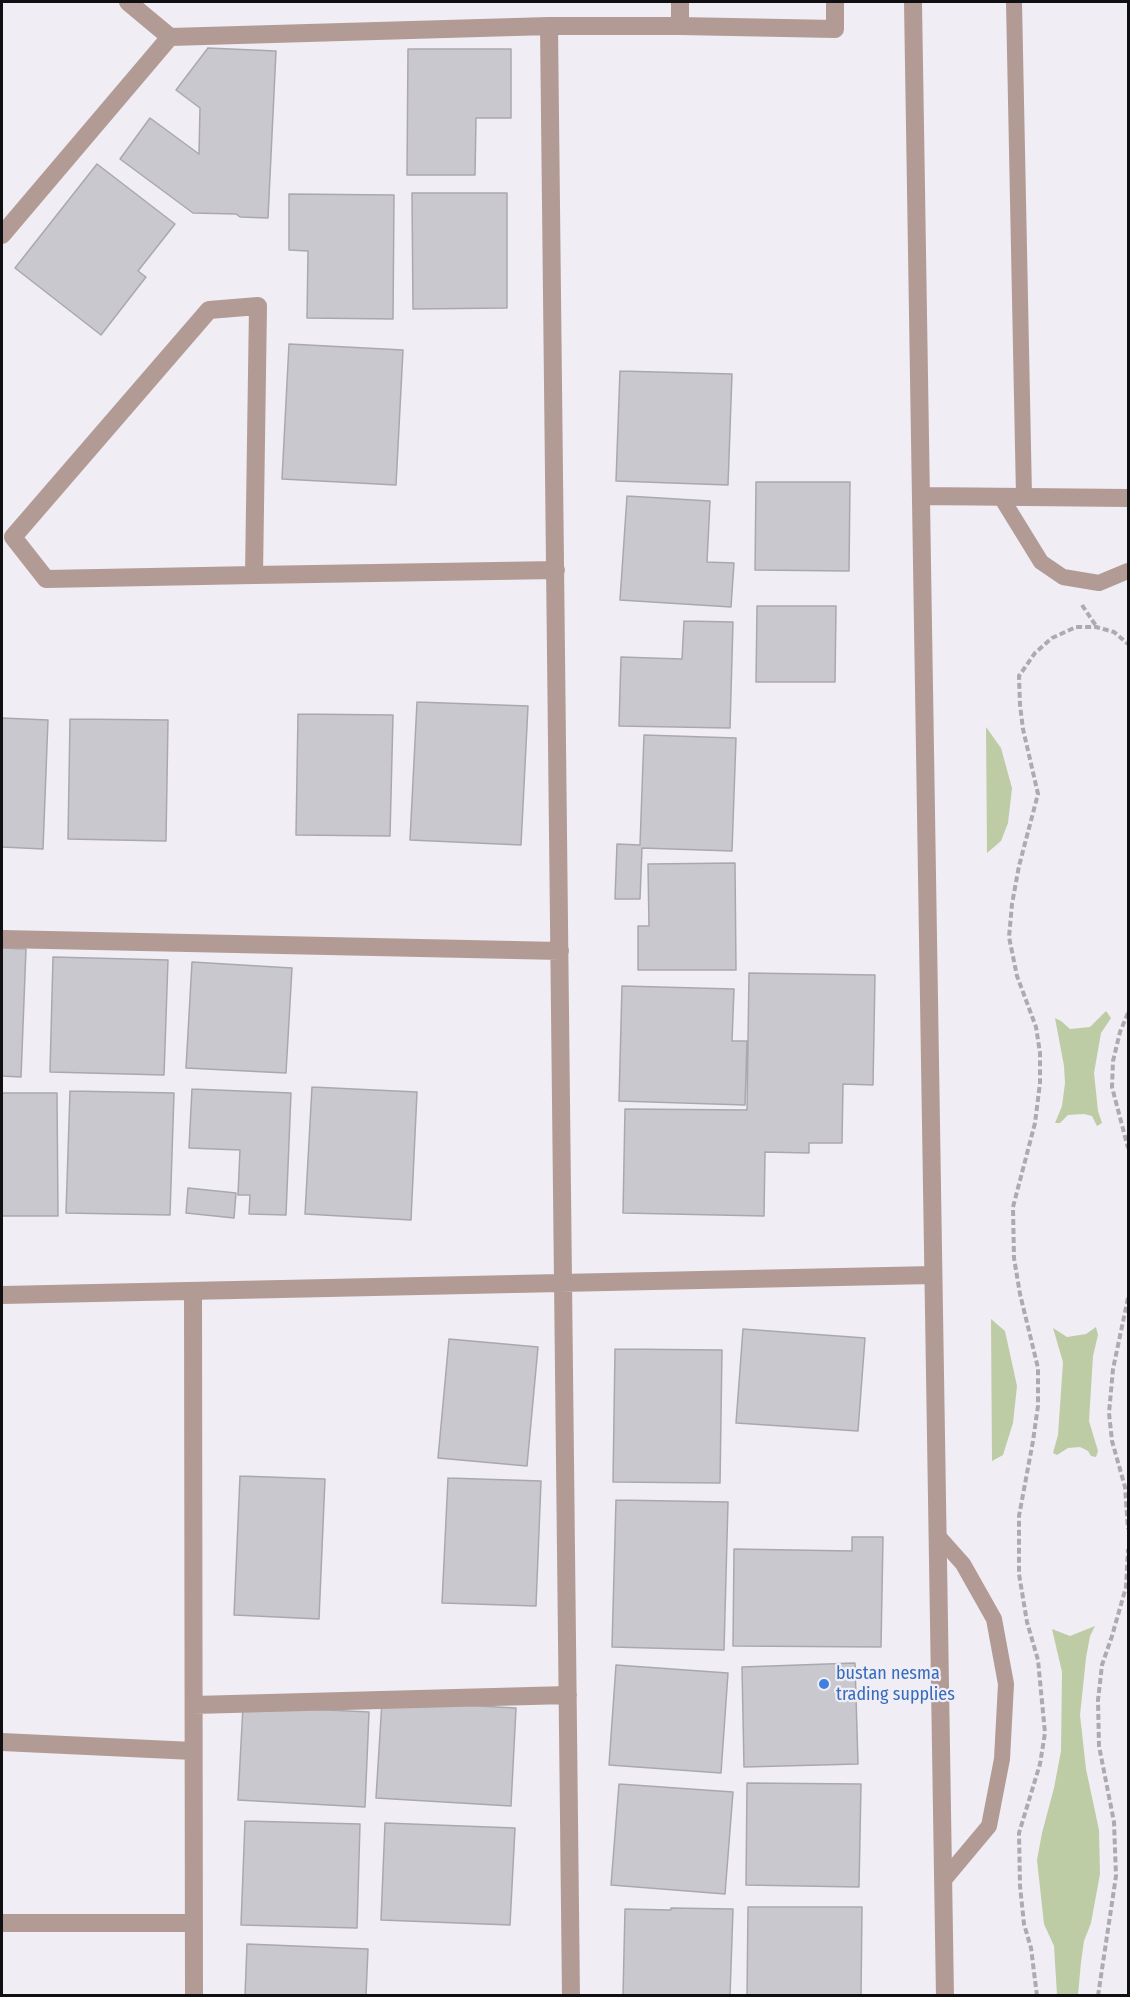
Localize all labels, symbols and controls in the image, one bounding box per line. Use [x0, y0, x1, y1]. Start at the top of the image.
place label: bustan nesma trading supplies [836, 1663, 955, 1706]
marker: bustan nesma trading supplies [817, 1677, 831, 1691]

